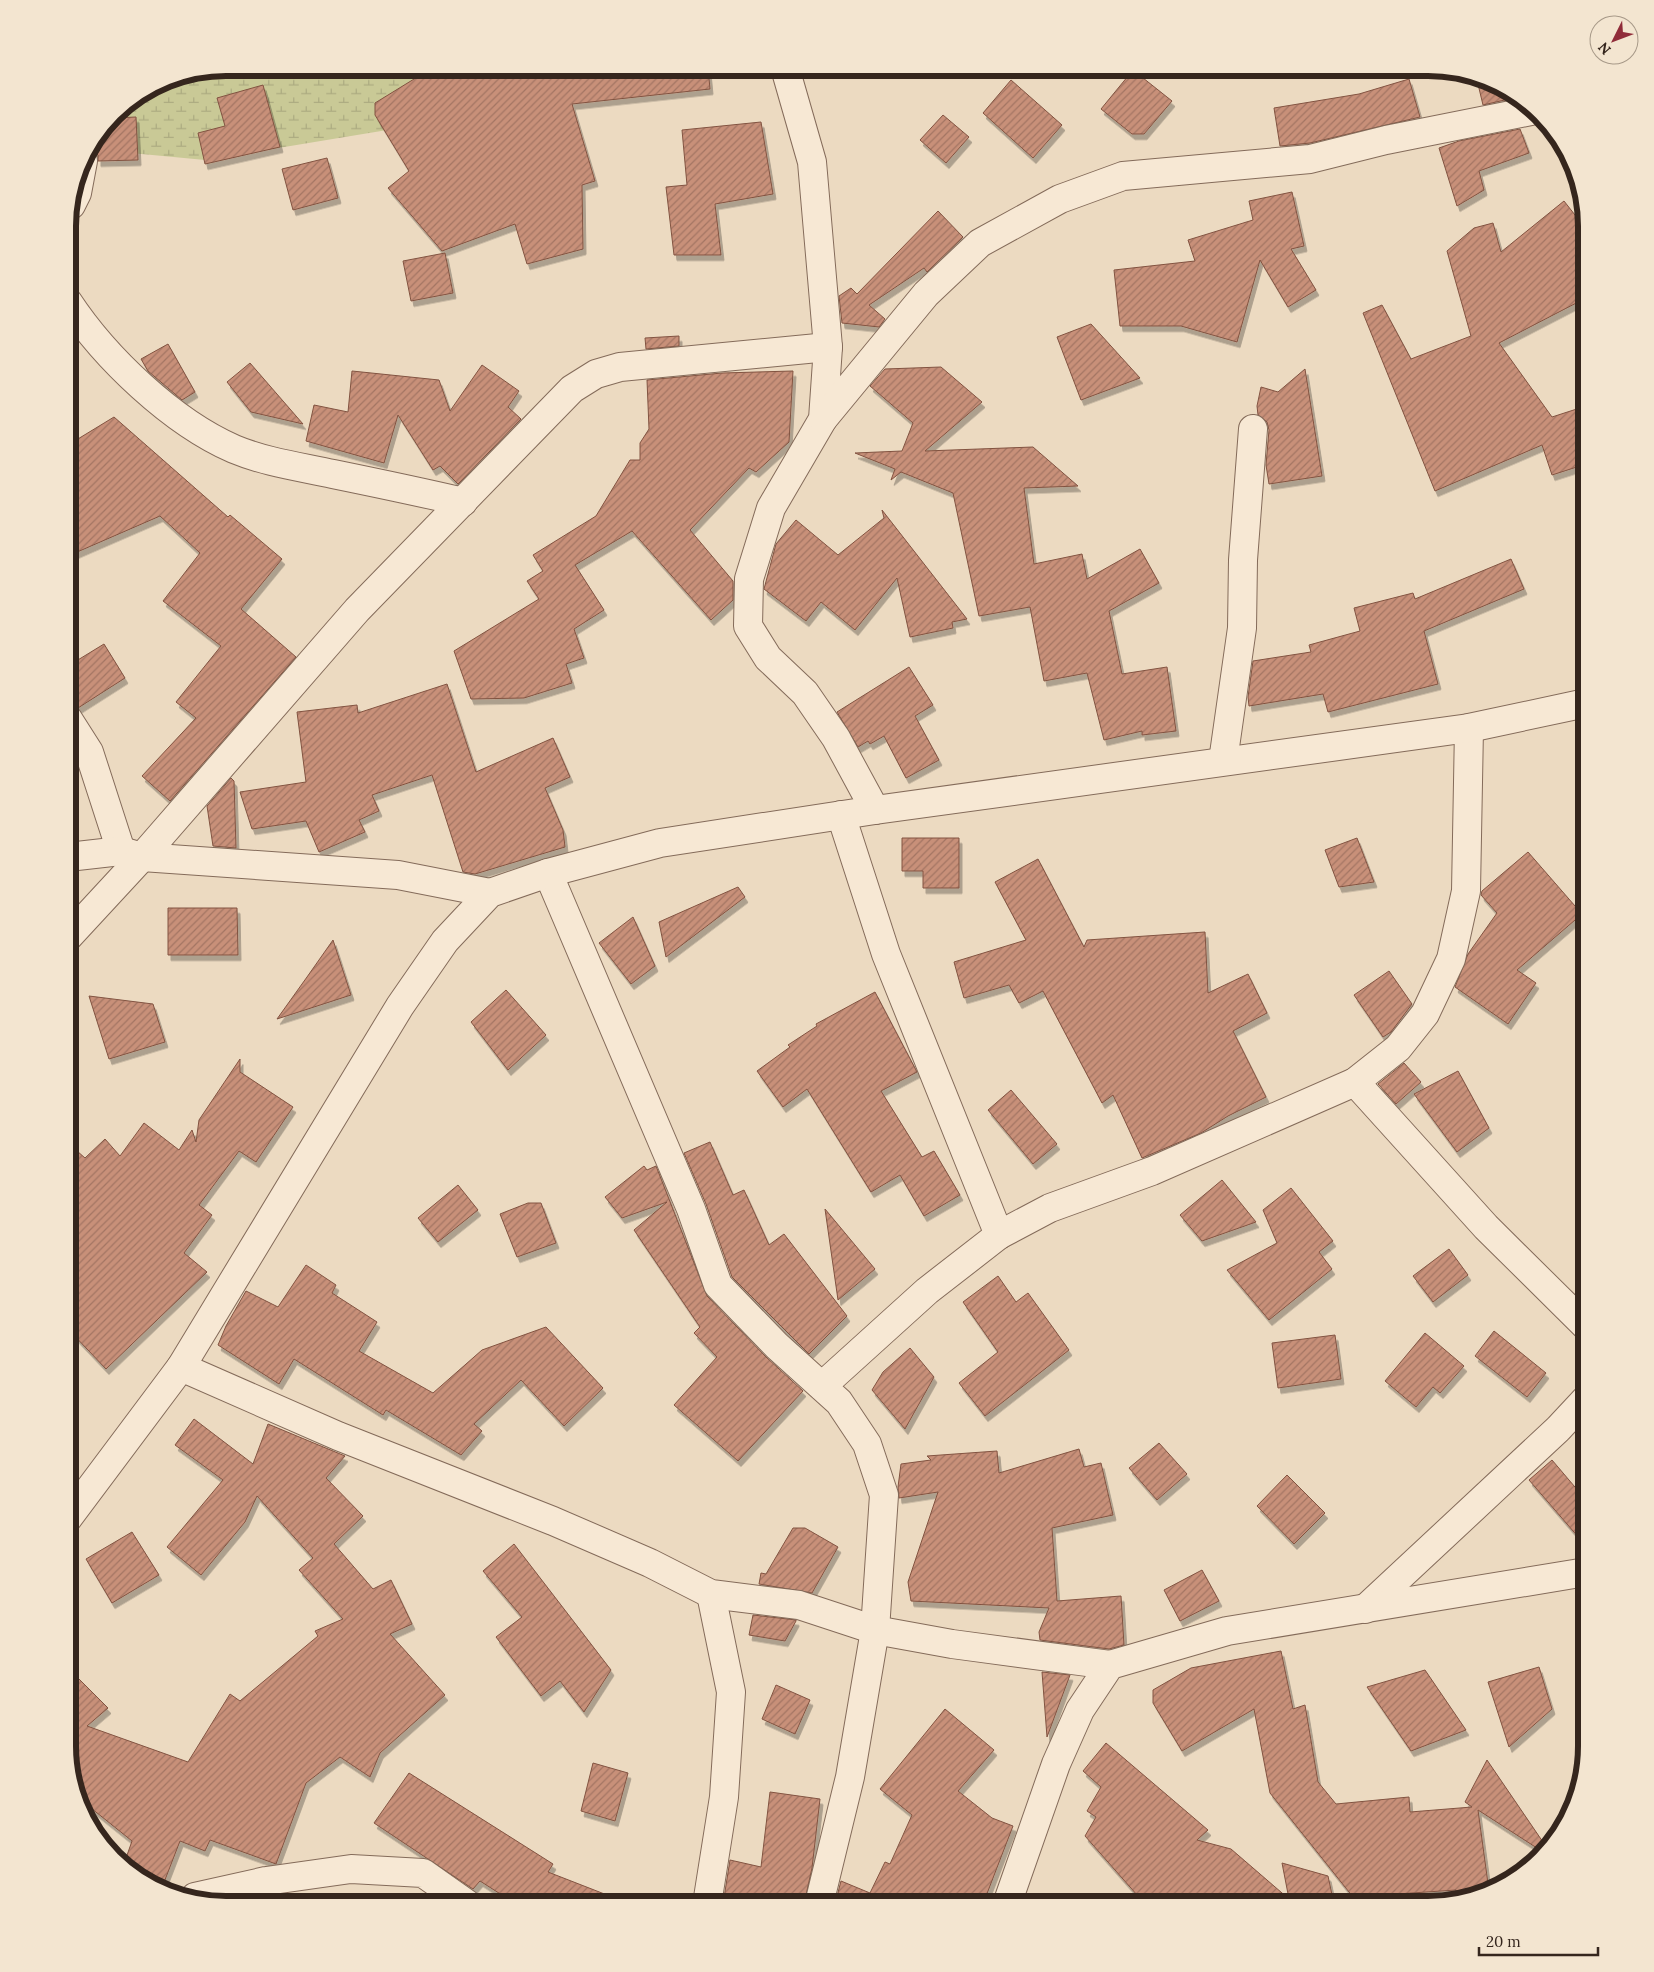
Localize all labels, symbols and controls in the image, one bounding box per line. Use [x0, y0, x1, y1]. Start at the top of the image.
north arrow [1589, 15, 1639, 65]
text: N [1594, 39, 1615, 59]
scale bar [1479, 1924, 1598, 1956]
text: 20 m [1486, 1932, 1521, 1951]

